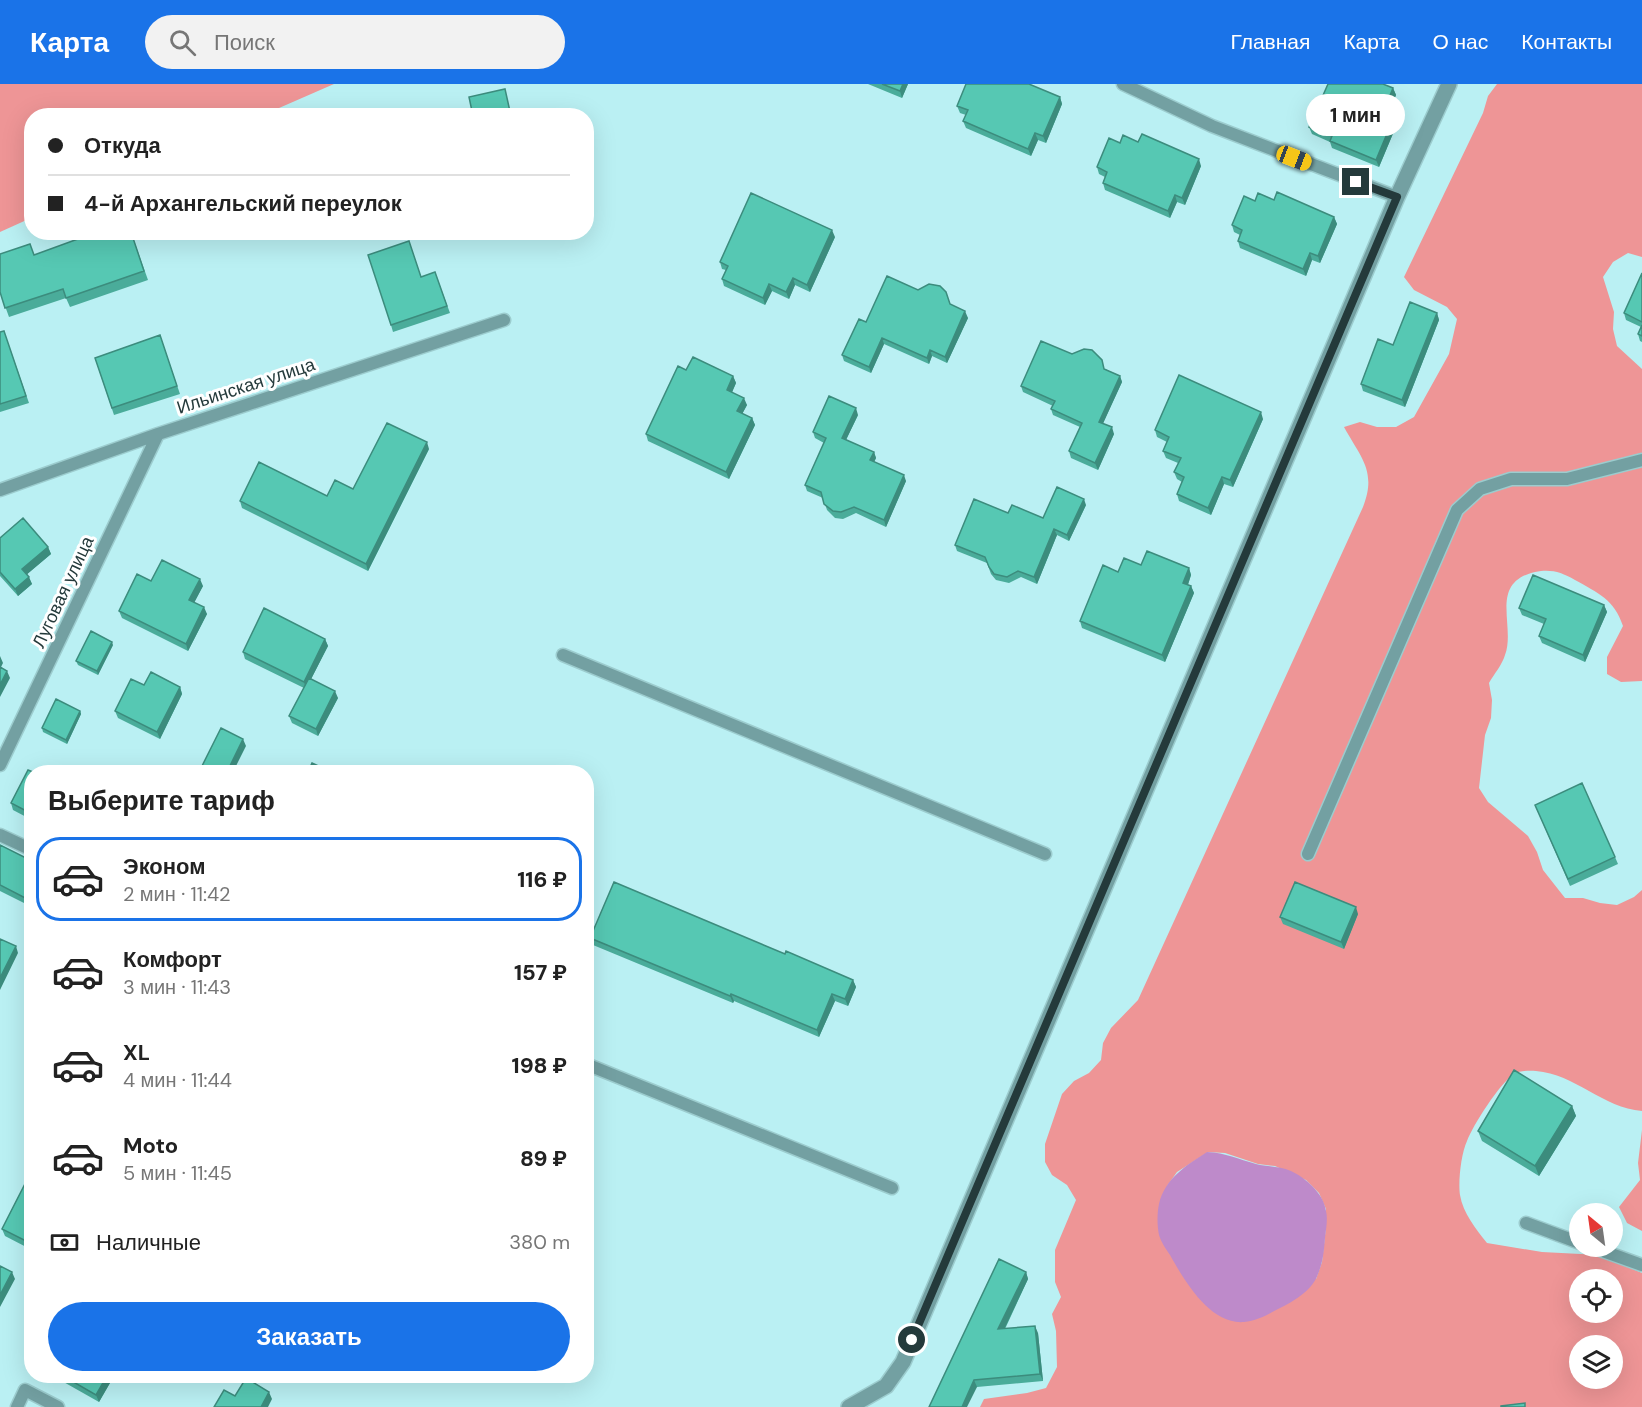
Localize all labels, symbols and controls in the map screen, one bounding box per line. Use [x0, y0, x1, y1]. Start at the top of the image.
search box [145, 15, 565, 69]
text: Карта [30, 24, 109, 61]
icon: search [166, 26, 199, 59]
text: Поиск [214, 28, 275, 57]
text: Главная [1230, 28, 1310, 56]
text: Карта [1343, 28, 1400, 56]
text: О нас [1433, 28, 1488, 56]
text: Контакты [1521, 28, 1612, 56]
callout: 1 мин [1306, 95, 1406, 137]
text: 1 мин [1330, 102, 1381, 128]
text: Откуда [84, 131, 161, 160]
car [1274, 143, 1314, 173]
route end [1342, 168, 1369, 195]
text: 4-й Архангельский переулок [84, 189, 402, 218]
street label: Ильинская улица [174, 352, 319, 420]
street label: Луговая улица [27, 531, 100, 652]
text: Выберите тариф [48, 783, 275, 818]
icon: car [51, 852, 105, 906]
text: Эконом [123, 852, 206, 881]
text: 116 ₽ [517, 865, 567, 894]
text: 2 мин · 11:42 [123, 881, 231, 907]
icon: car [51, 945, 105, 999]
text: Комфорт [123, 945, 222, 974]
text: 157 ₽ [514, 958, 567, 987]
text: 3 мин · 11:43 [123, 974, 231, 1000]
icon: car [51, 1038, 105, 1092]
text: XL [123, 1038, 150, 1067]
text: 198 ₽ [512, 1051, 567, 1080]
text: 4 мин · 11:44 [123, 1067, 232, 1093]
icon: car [51, 1131, 105, 1185]
text: Moto [123, 1131, 178, 1160]
text: 89 ₽ [520, 1144, 567, 1173]
text: 5 мин · 11:45 [123, 1160, 232, 1186]
north arrow [1569, 1203, 1623, 1257]
map controls [1569, 1203, 1623, 1389]
icon: cash [48, 1226, 81, 1259]
text: Наличные [96, 1228, 201, 1257]
text: 380 m [509, 1229, 570, 1255]
button: locate [1569, 1269, 1623, 1323]
button: Заказать [48, 1302, 570, 1371]
route start [898, 1326, 925, 1353]
button: layers [1569, 1335, 1623, 1389]

